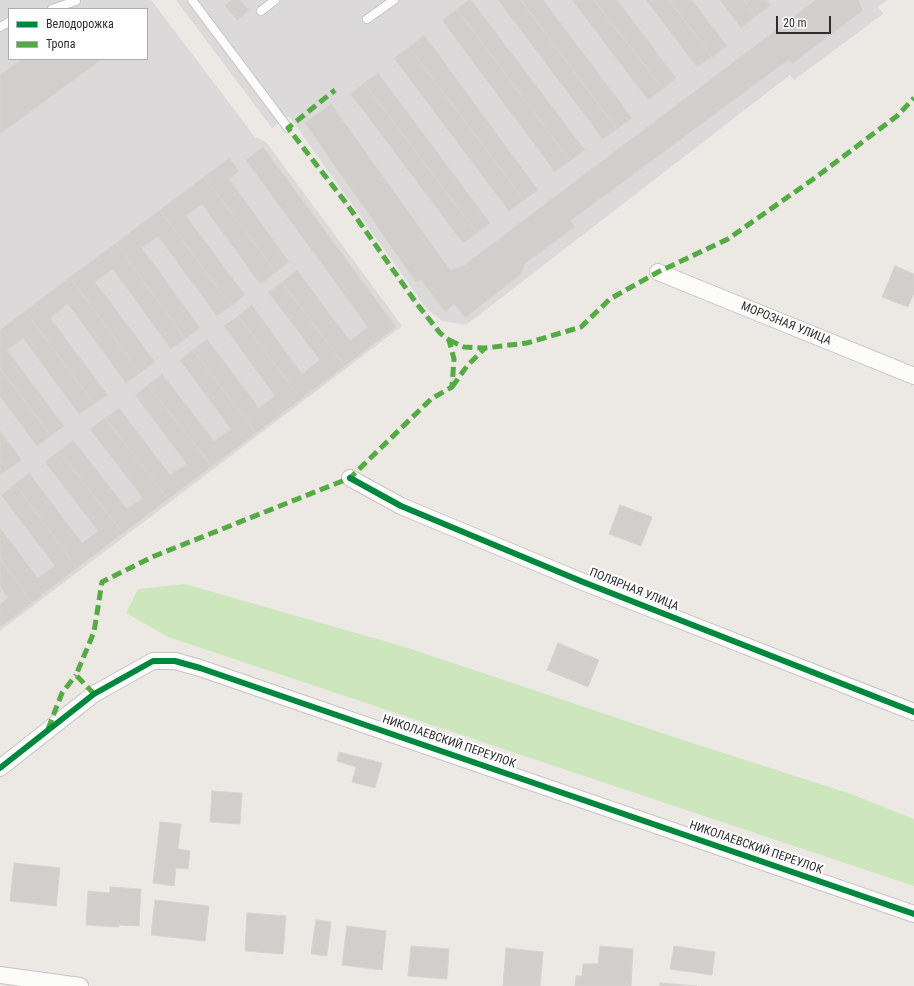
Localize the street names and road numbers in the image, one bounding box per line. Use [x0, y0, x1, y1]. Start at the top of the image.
street label: МОРОЗНАЯ УЛИЦА [739, 299, 833, 349]
street label: ПОЛЯРНАЯ УЛИЦА [587, 566, 681, 614]
street label: НИКОЛАЕВСКИЙ ПЕРЕУЛОК [380, 712, 518, 772]
street label: НИКОЛАЕВСКИЙ ПЕРЕУЛОК [687, 818, 825, 878]

